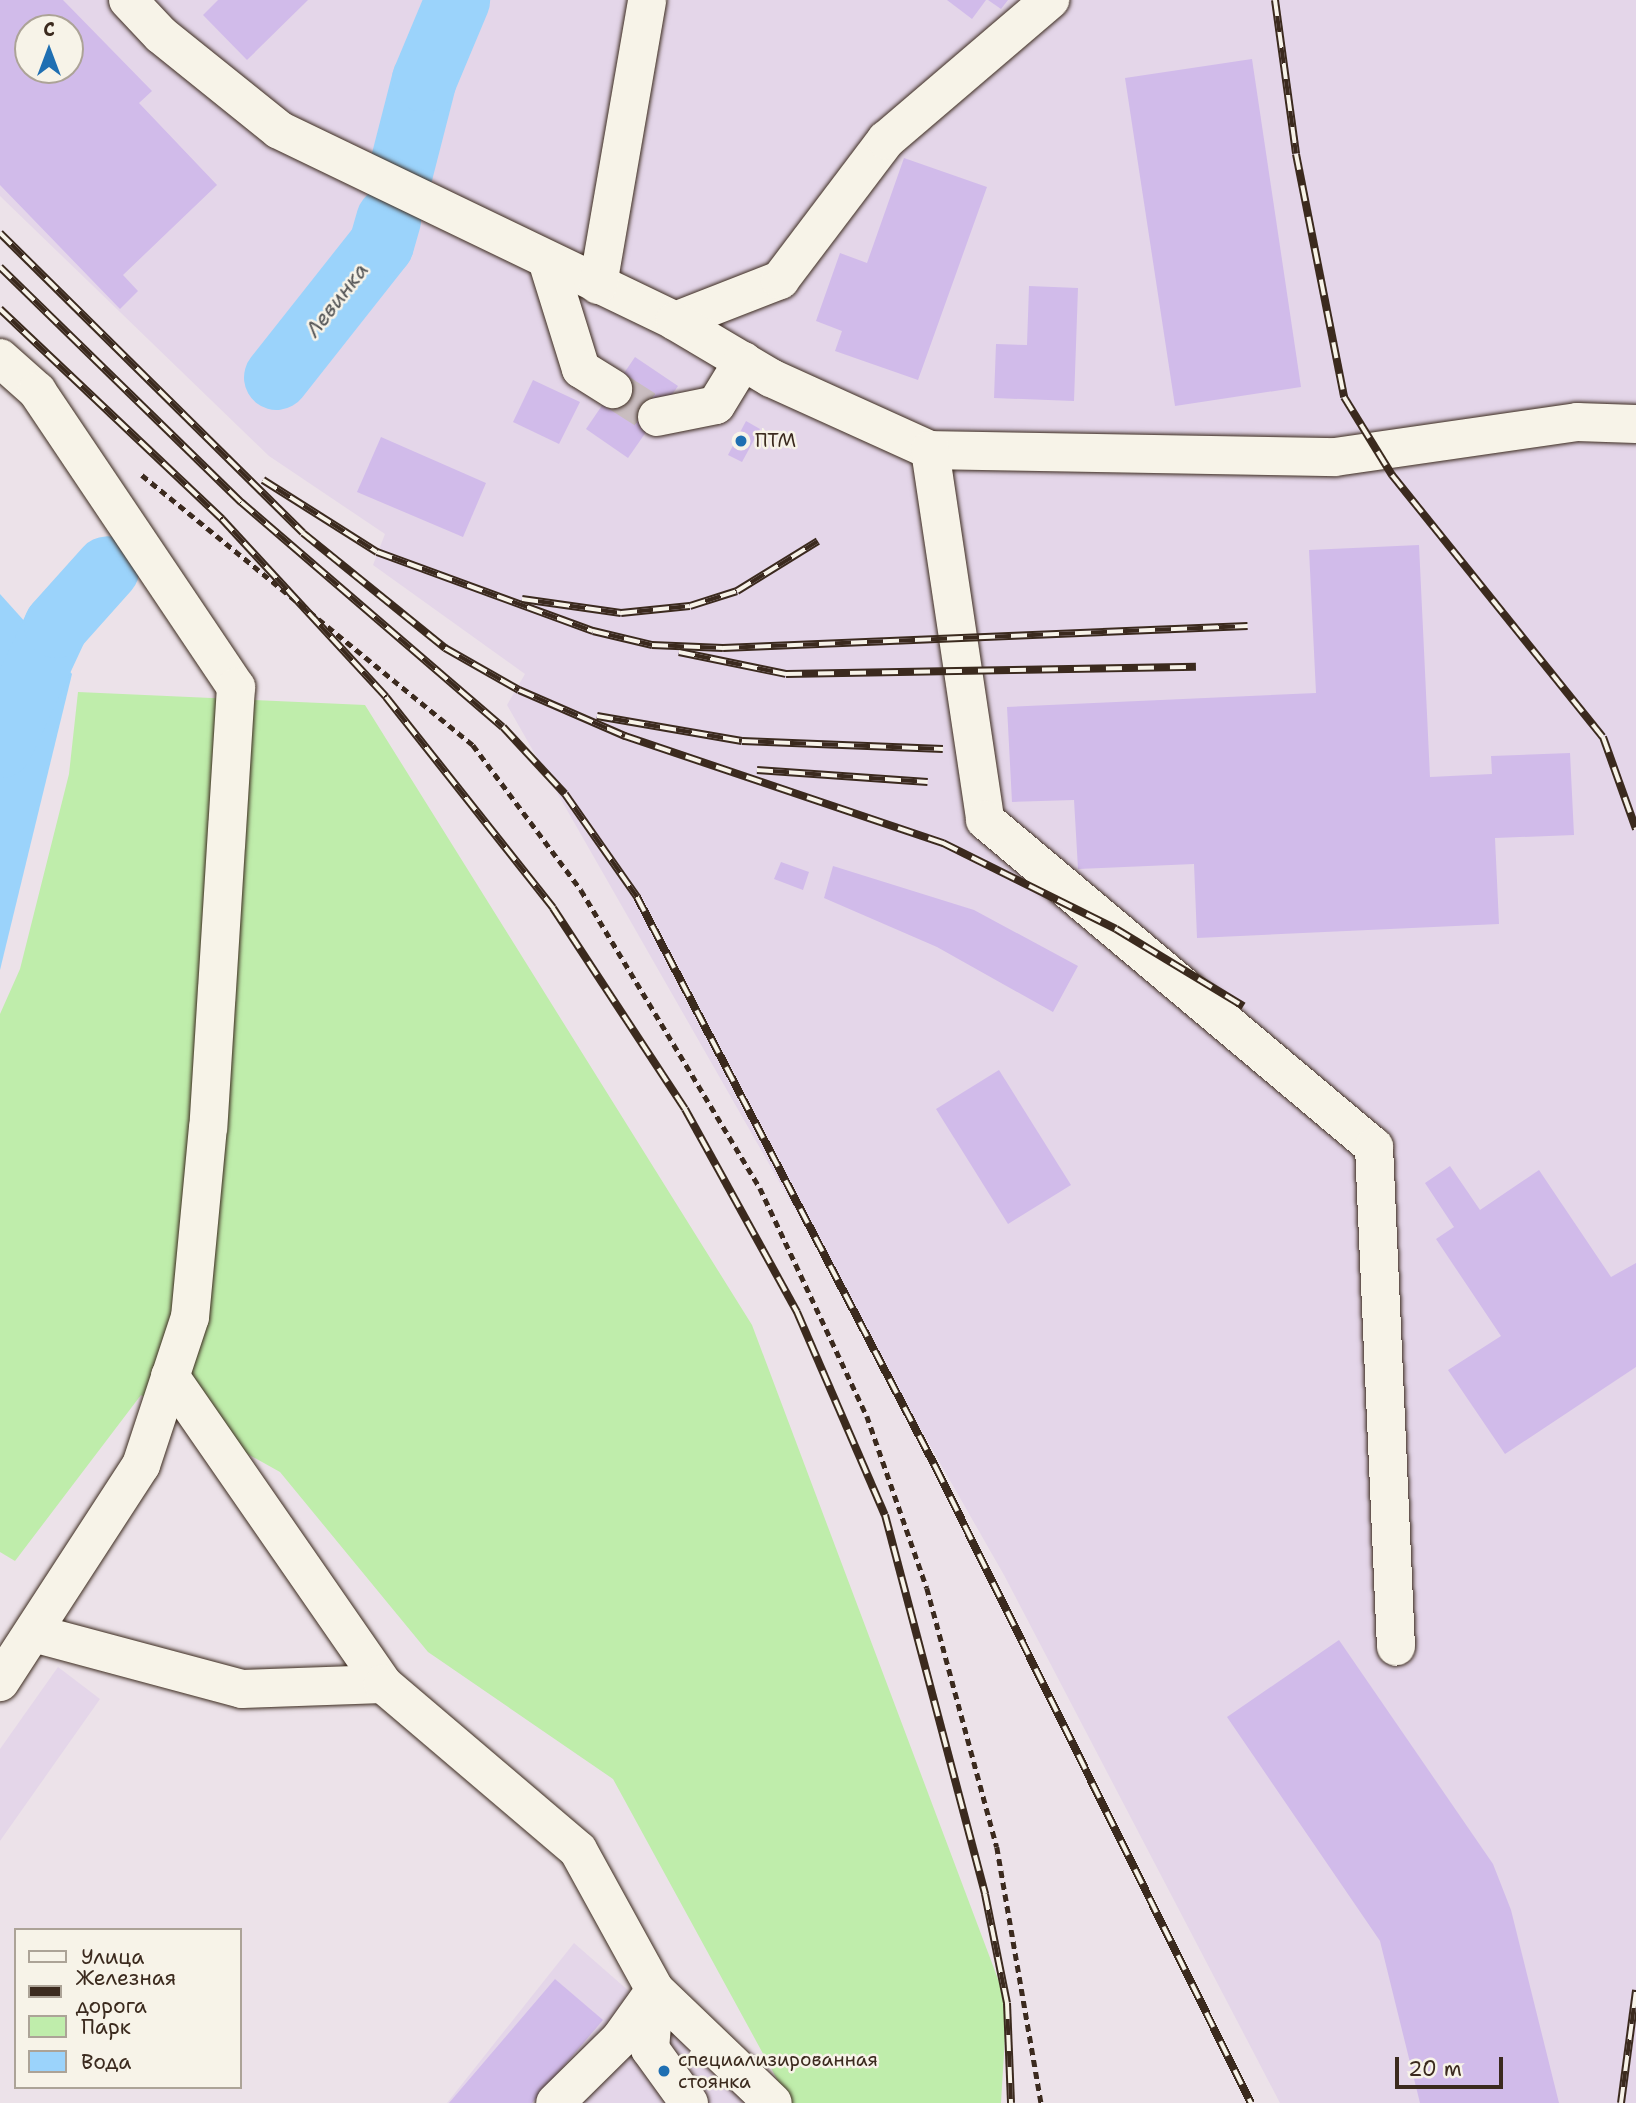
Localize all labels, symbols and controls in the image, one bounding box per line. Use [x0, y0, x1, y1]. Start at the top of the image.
north arrow [14, 14, 84, 84]
text: С [43, 17, 55, 42]
water label: Левинка [300, 258, 374, 342]
place label: ПТМ [755, 430, 796, 452]
marker: ПТМ [733, 433, 749, 449]
legend [14, 1928, 242, 2089]
text: Улица [81, 1943, 144, 1971]
text: Железная дорога [76, 1964, 176, 2020]
text: Парк [81, 2013, 131, 2041]
scale bar [1398, 2044, 1506, 2088]
text: Вода [81, 2048, 131, 2076]
place label: специализированная стоянка [678, 2049, 878, 2093]
text: 20 m [1408, 2055, 1462, 2083]
marker: специализированная стоянка [656, 2063, 672, 2079]

